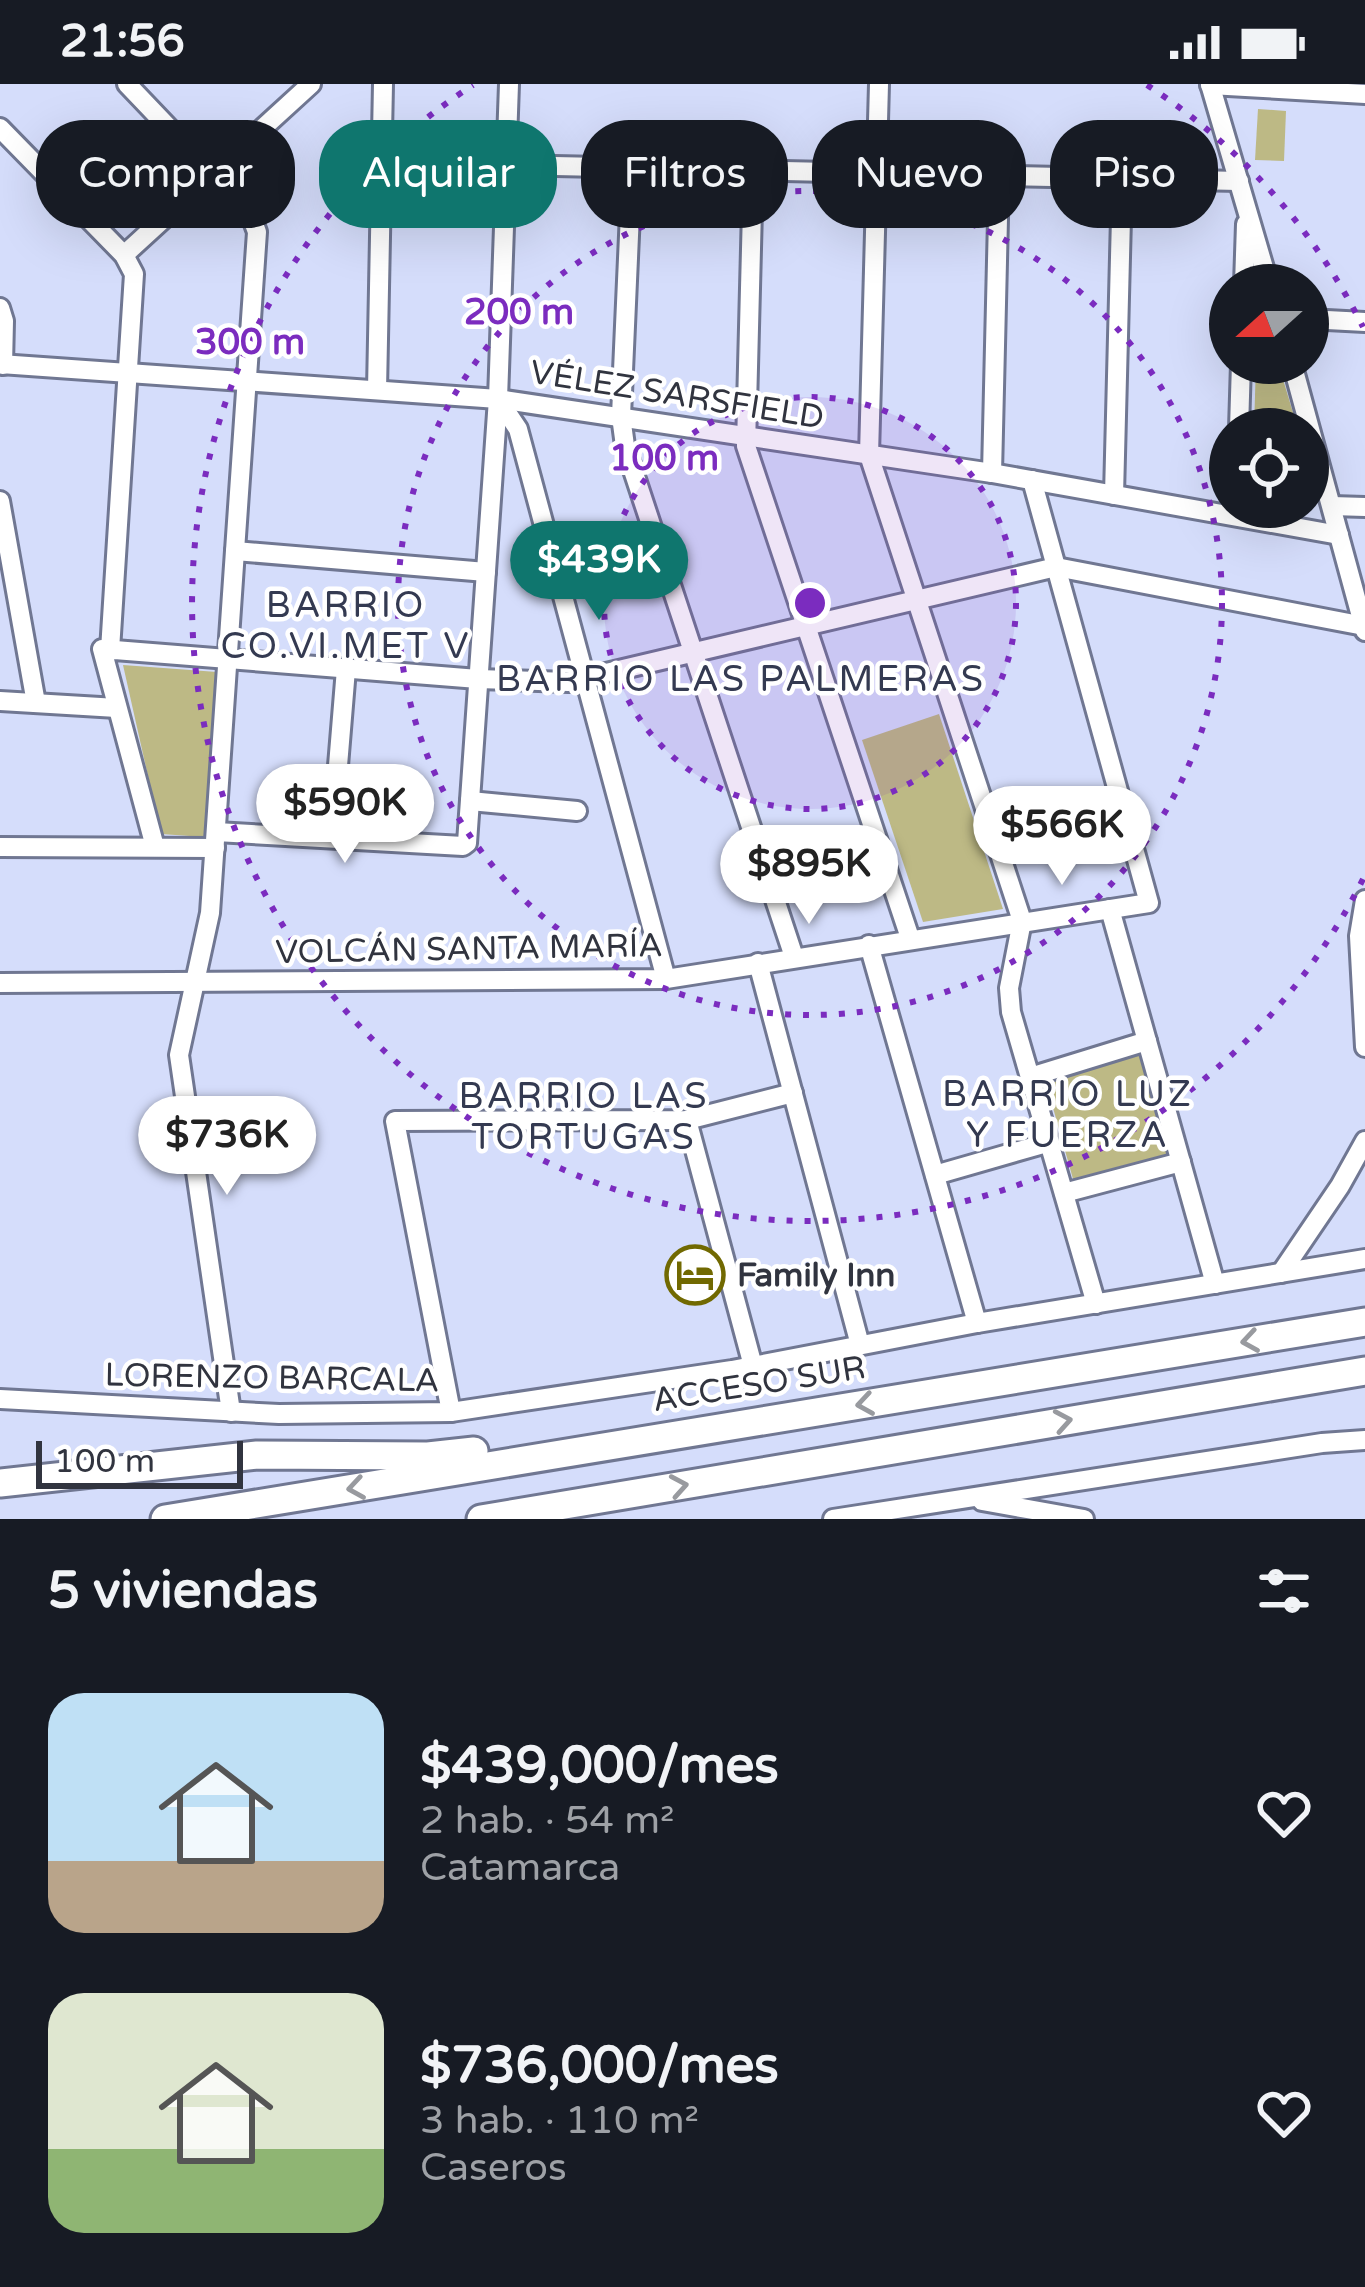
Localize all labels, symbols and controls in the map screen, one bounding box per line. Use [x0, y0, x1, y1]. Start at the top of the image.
text: 21:56 [60, 15, 185, 69]
chip: Comprar [36, 120, 295, 228]
chip: Alquilar [319, 120, 557, 228]
chip: Filtros [581, 120, 788, 228]
chip: Nuevo [812, 120, 1026, 228]
chip: Piso [1050, 120, 1218, 228]
north arrow [1209, 264, 1329, 384]
map controls [1209, 264, 1329, 528]
text: 200 m [464, 291, 574, 334]
text: 300 m [195, 321, 305, 364]
street label: VÉLEZ SARSFIELD [527, 353, 827, 437]
button: locate [1209, 408, 1329, 528]
text: 100 m [609, 437, 719, 480]
pin: $439K [515, 521, 683, 623]
text: $439K [537, 536, 661, 583]
centre of rings [789, 582, 831, 624]
district label: BARRIO CO.VI.MET V [220, 584, 472, 668]
district label: BARRIO LAS PALMERAS [496, 658, 986, 701]
pin: $590K [261, 764, 429, 866]
text: $590K [283, 779, 407, 826]
pin: $566K [978, 786, 1146, 888]
text: $566K [1000, 801, 1124, 848]
pin: $895K [725, 825, 893, 927]
text: $895K [747, 840, 871, 887]
street label: VOLCÁN SANTA MARÍA [275, 926, 663, 972]
district label: BARRIO LUZ Y FUERZA [942, 1073, 1194, 1157]
district label: BARRIO LAS TORTUGAS [459, 1075, 709, 1159]
pin: $736K [143, 1096, 311, 1198]
text: $736K [165, 1111, 289, 1158]
hotel icon: Family Inn [664, 1244, 726, 1306]
place label: Family Inn [737, 1256, 895, 1295]
one-way arrow [1240, 1327, 1260, 1352]
street label: ACCESO SUR [650, 1348, 868, 1420]
street label: LORENZO BARCALA [104, 1356, 440, 1400]
one-way arrow [855, 1390, 875, 1415]
one-way arrow [1053, 1410, 1073, 1435]
scale bar [36, 1435, 243, 1488]
text: 100 m [54, 1442, 155, 1481]
one-way arrow [346, 1474, 366, 1499]
one-way arrow [669, 1474, 689, 1499]
icon: filters [1251, 1558, 1317, 1624]
text: 5 viviendas [48, 1560, 318, 1622]
text: $439,000/mes [420, 1735, 779, 1797]
icon: home [144, 1741, 288, 1885]
icon: heart [1251, 1780, 1317, 1846]
text: 2 hab. · 54 m² [420, 1797, 674, 1844]
text: Catamarca [420, 1844, 620, 1891]
text: $736,000/mes [420, 2035, 779, 2097]
icon: home [144, 2041, 288, 2185]
icon: heart [1251, 2080, 1317, 2146]
text: 3 hab. · 110 m² [420, 2097, 699, 2144]
text: Caseros [420, 2144, 567, 2191]

